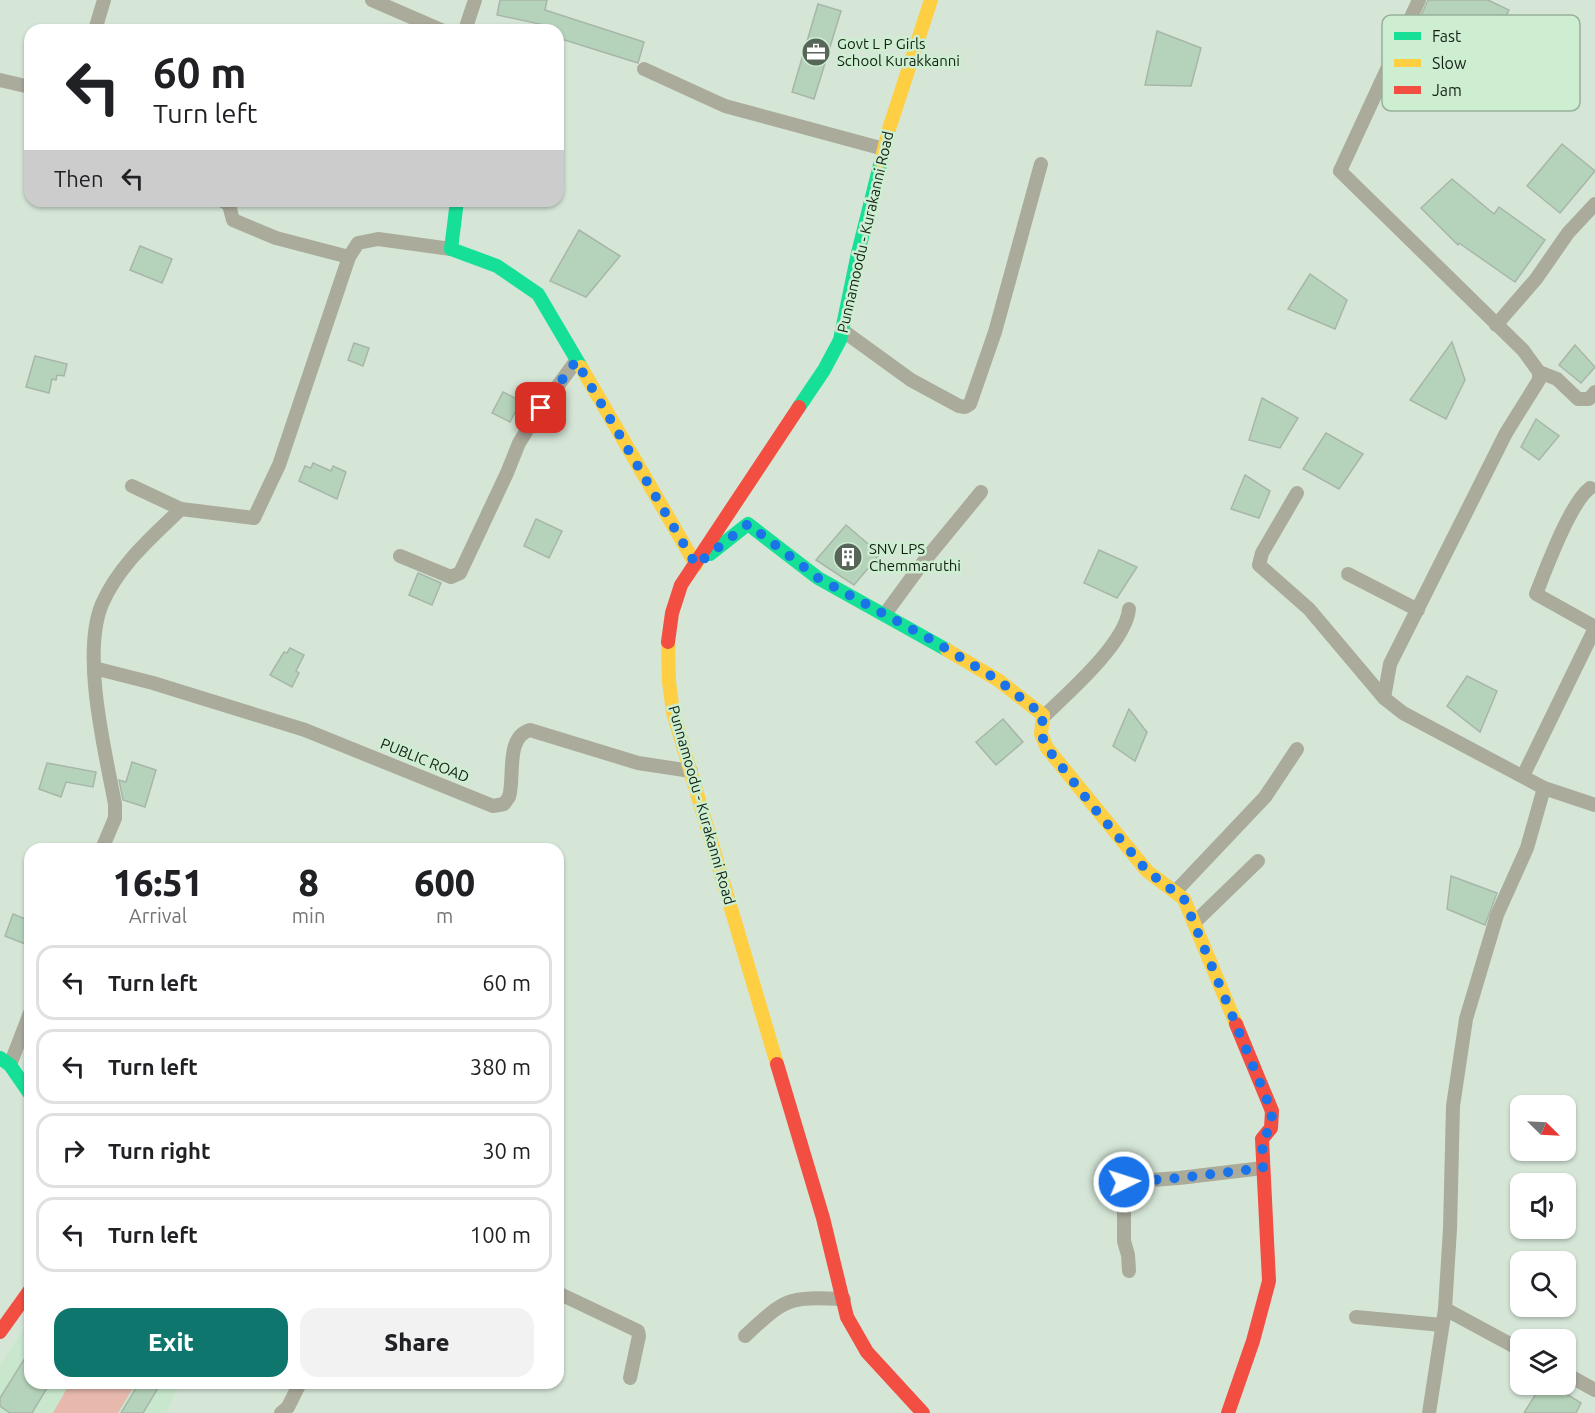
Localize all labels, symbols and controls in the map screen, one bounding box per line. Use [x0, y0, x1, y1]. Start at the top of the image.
legend [1382, 15, 1580, 111]
text: Fast [1432, 27, 1462, 45]
place label: Govt L P Girls School Kurakkanni [837, 35, 960, 69]
office icon: Govt L P Girls School Kurakkanni [800, 36, 832, 68]
icon: left [54, 48, 132, 126]
text: 60 m [153, 49, 247, 96]
text: Slow [1432, 54, 1467, 72]
text: Jam [1432, 81, 1462, 99]
text: Turn left [153, 98, 257, 128]
street label: Punnamoodu - Kurakanni Road [833, 129, 897, 335]
icon: left [116, 162, 149, 195]
text: Then [54, 166, 104, 191]
pin [515, 382, 566, 433]
icon: arrive [524, 391, 557, 424]
place label: SNV LPS Chemmaruthi [869, 540, 961, 574]
building icon: SNV LPS Chemmaruthi [832, 541, 864, 573]
street label: Punnamoodu - Kurakanni Road [665, 703, 739, 907]
street label: PUBLIC ROAD [378, 735, 472, 785]
text: 16:51 [113, 862, 203, 903]
text: 8 [298, 862, 319, 903]
text: 600 [414, 862, 475, 903]
text: Arrival [129, 904, 187, 927]
text: min [292, 904, 325, 927]
text: m [436, 904, 453, 927]
icon: left [57, 966, 90, 999]
text: Turn left [108, 970, 198, 995]
text: 60 m [482, 970, 531, 995]
icon: left [57, 1050, 90, 1083]
text: Turn left [108, 1054, 198, 1079]
text: 380 m [470, 1054, 531, 1079]
north arrow [1510, 1095, 1576, 1161]
map controls [1510, 1095, 1576, 1395]
icon: right [57, 1134, 90, 1167]
text: Turn right [108, 1138, 210, 1163]
text: 30 m [482, 1138, 531, 1163]
position arrow [1092, 1150, 1156, 1214]
button: sound [1510, 1173, 1576, 1239]
icon: left [57, 1218, 90, 1251]
text: Turn left [108, 1222, 198, 1247]
text: 100 m [470, 1222, 531, 1247]
button: search [1510, 1251, 1576, 1317]
button: Exit [54, 1308, 288, 1377]
button: Share [300, 1308, 534, 1377]
button: layers [1510, 1329, 1576, 1395]

